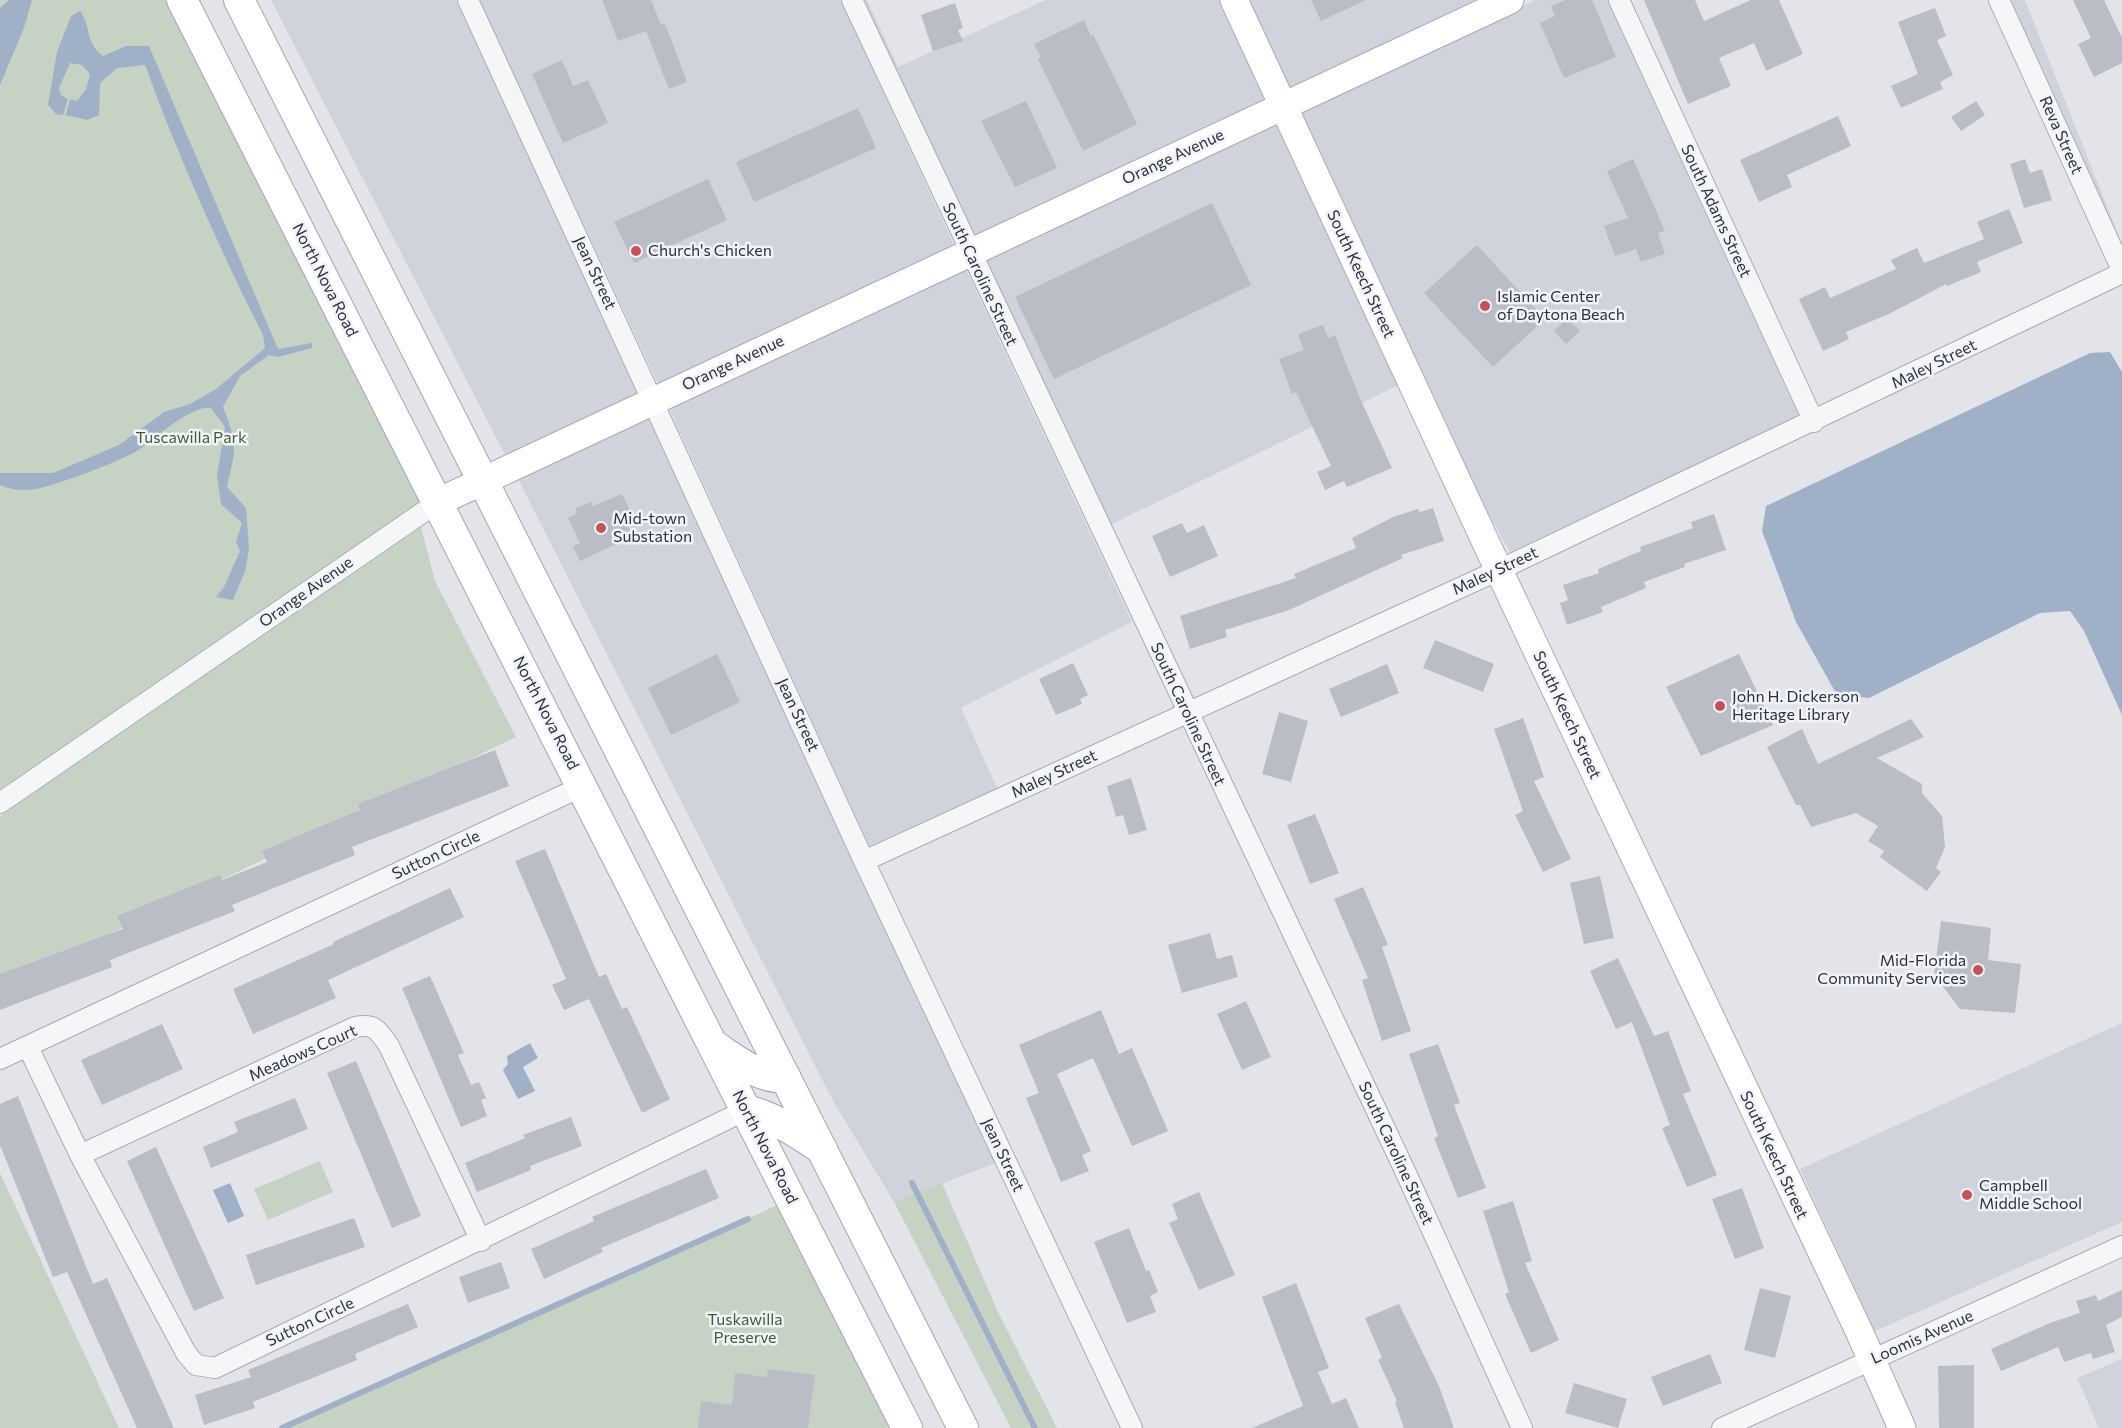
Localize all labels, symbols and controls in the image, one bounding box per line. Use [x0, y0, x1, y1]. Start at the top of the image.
street label: Reva Street [2035, 93, 2087, 177]
street label: Orange Avenue [1119, 125, 1227, 189]
street label: South Adams Street [1677, 141, 1755, 281]
street label: South Caroline Street [938, 199, 1022, 349]
street label: South Keech Street [1323, 207, 1399, 341]
street label: North Nova Road [288, 220, 362, 340]
street label: Jean Street [570, 233, 620, 313]
place label: Church's Chicken [648, 241, 772, 261]
marker: Church's Chicken [629, 244, 643, 258]
place label: Islamic Center of Daytona Beach [1497, 287, 1625, 325]
marker: Islamic Center of Daytona Beach [1478, 299, 1492, 313]
street label: Orange Avenue [679, 331, 787, 395]
street label: Maley Street [1888, 335, 1980, 393]
park label: Tuscawilla Park [135, 428, 247, 448]
place label: Mid-town Substation [613, 509, 692, 547]
marker: Mid-town Substation [594, 521, 608, 535]
street label: Maley Street [1449, 543, 1541, 599]
street label: Orange Avenue [255, 553, 357, 631]
street label: South Caroline Street [1146, 639, 1230, 789]
street label: South Keech Street [1529, 648, 1605, 782]
street label: North Nova Road [509, 653, 583, 773]
street label: Jean Street [773, 675, 823, 755]
place label: John H. Dickerson Heritage Library [1732, 687, 1859, 725]
marker: John H. Dickerson Heritage Library [1713, 699, 1727, 713]
street label: Maley Street [1008, 746, 1100, 802]
street label: Sutton Circle [389, 826, 483, 884]
place label: Mid-Florida Community Services [1817, 951, 1966, 989]
marker: Mid-Florida Community Services [1971, 963, 1985, 977]
street label: Meadows Court [246, 1021, 360, 1085]
street label: South Caroline Street [1354, 1078, 1438, 1228]
street label: North Nova Road [728, 1087, 802, 1207]
street label: South Keech Street [1736, 1088, 1812, 1222]
street label: Jean Street [978, 1115, 1028, 1195]
place label: Campbell Middle School [1979, 1176, 2082, 1214]
marker: Campbell Middle School [1960, 1188, 1974, 1202]
street label: Sutton Circle [263, 1293, 357, 1351]
street label: Loomis Avenue [1868, 1306, 1976, 1368]
park label: Tuskawilla Preserve [707, 1310, 783, 1348]

